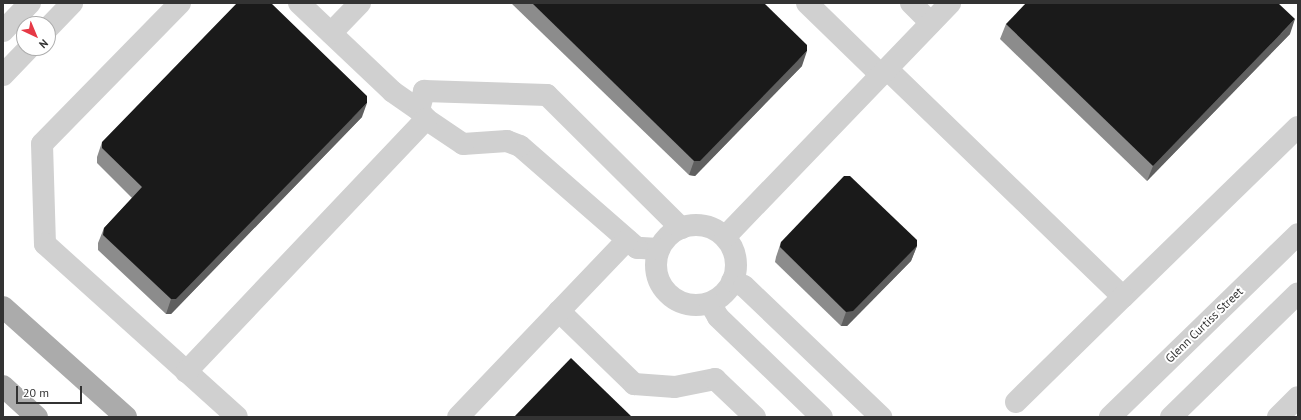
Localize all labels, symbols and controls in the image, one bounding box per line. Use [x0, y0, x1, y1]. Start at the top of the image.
north arrow [16, 16, 56, 56]
text: N [36, 36, 51, 51]
street label: Glenn Curtiss Street [1162, 284, 1246, 366]
scale bar [18, 378, 84, 404]
text: 20 m [23, 385, 49, 400]

